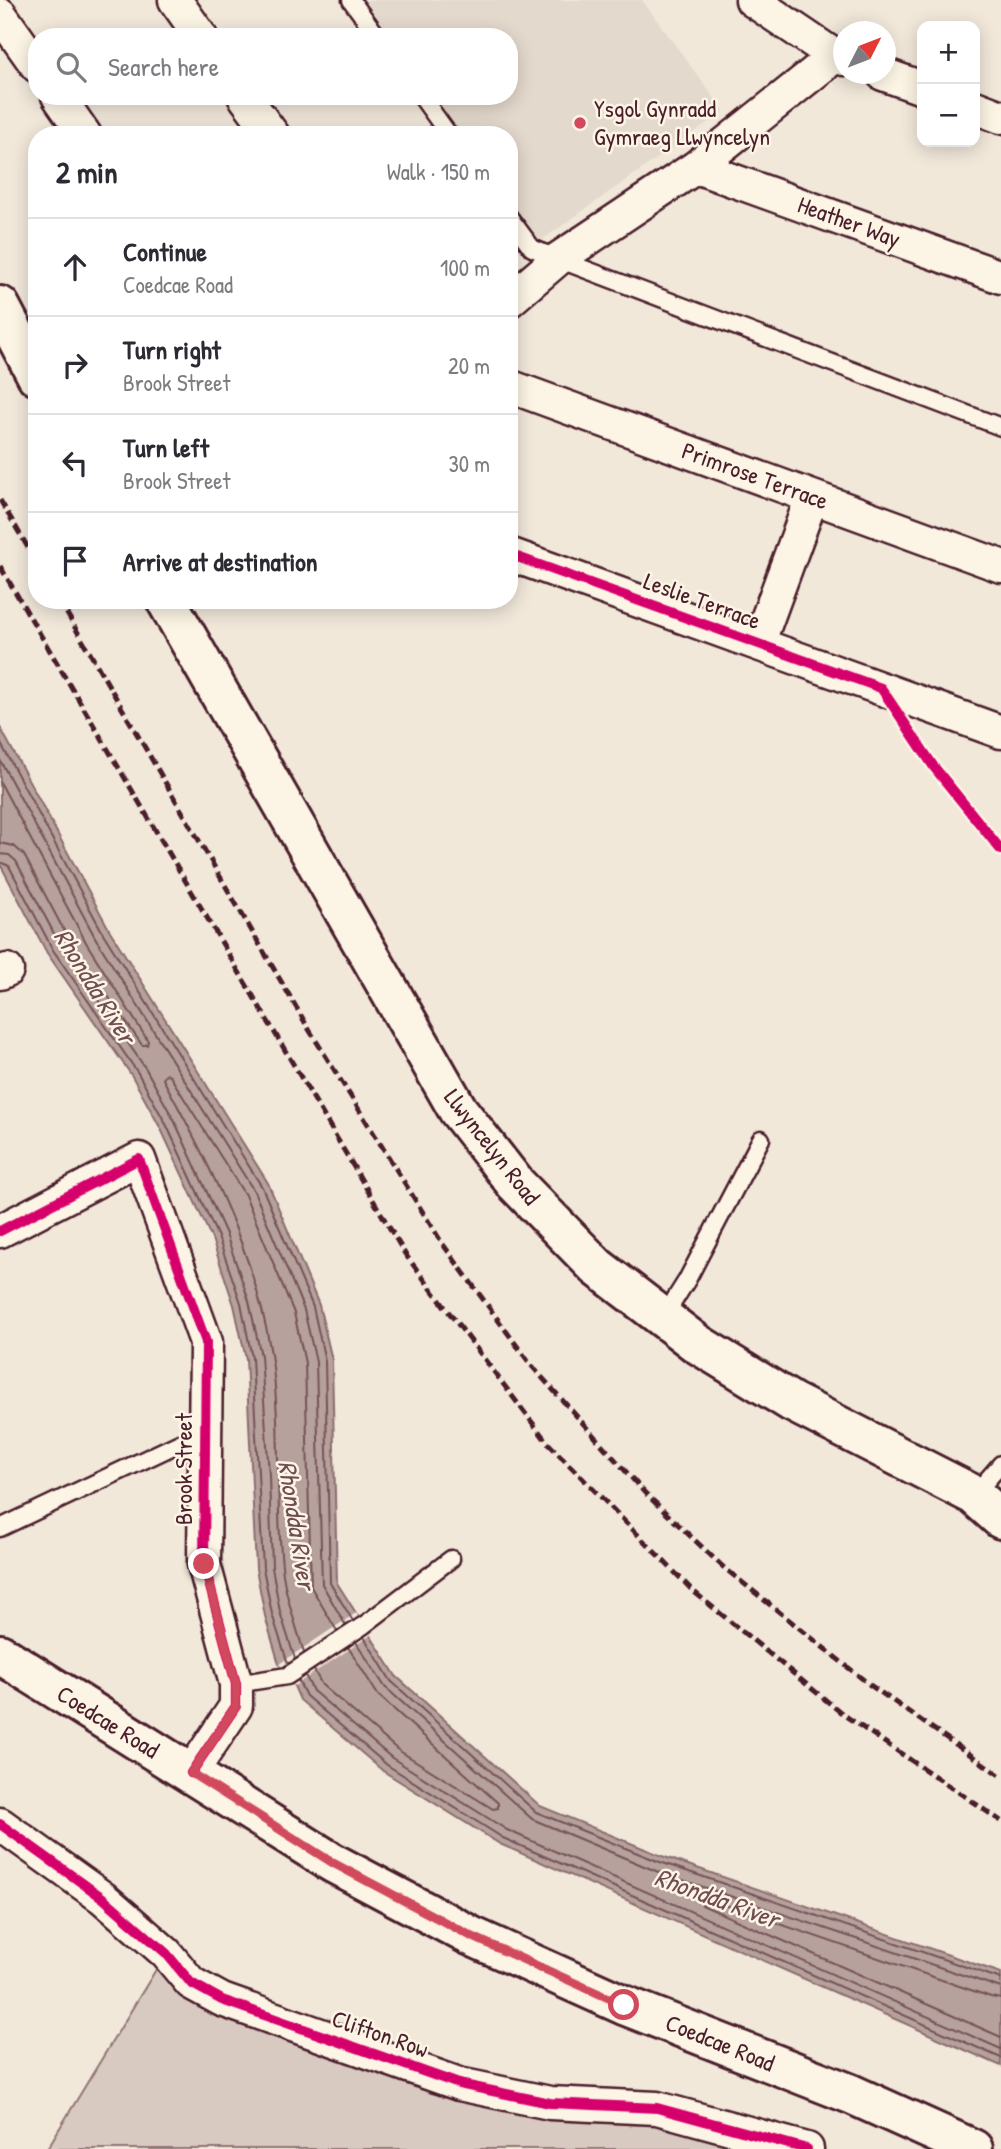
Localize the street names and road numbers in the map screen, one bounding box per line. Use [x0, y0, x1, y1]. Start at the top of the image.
street label: Heather Way [794, 188, 905, 254]
street label: Primrose Terrace [678, 434, 833, 516]
street label: Leslie Terrace [640, 564, 766, 636]
street label: Llwyncelyn Road [438, 1082, 548, 1211]
street label: Brook Street [167, 1412, 199, 1525]
street label: Coedcae Road [51, 1677, 166, 1765]
street label: Clifton Row [328, 2002, 433, 2064]
street label: Coedcae Road [661, 2006, 780, 2078]

